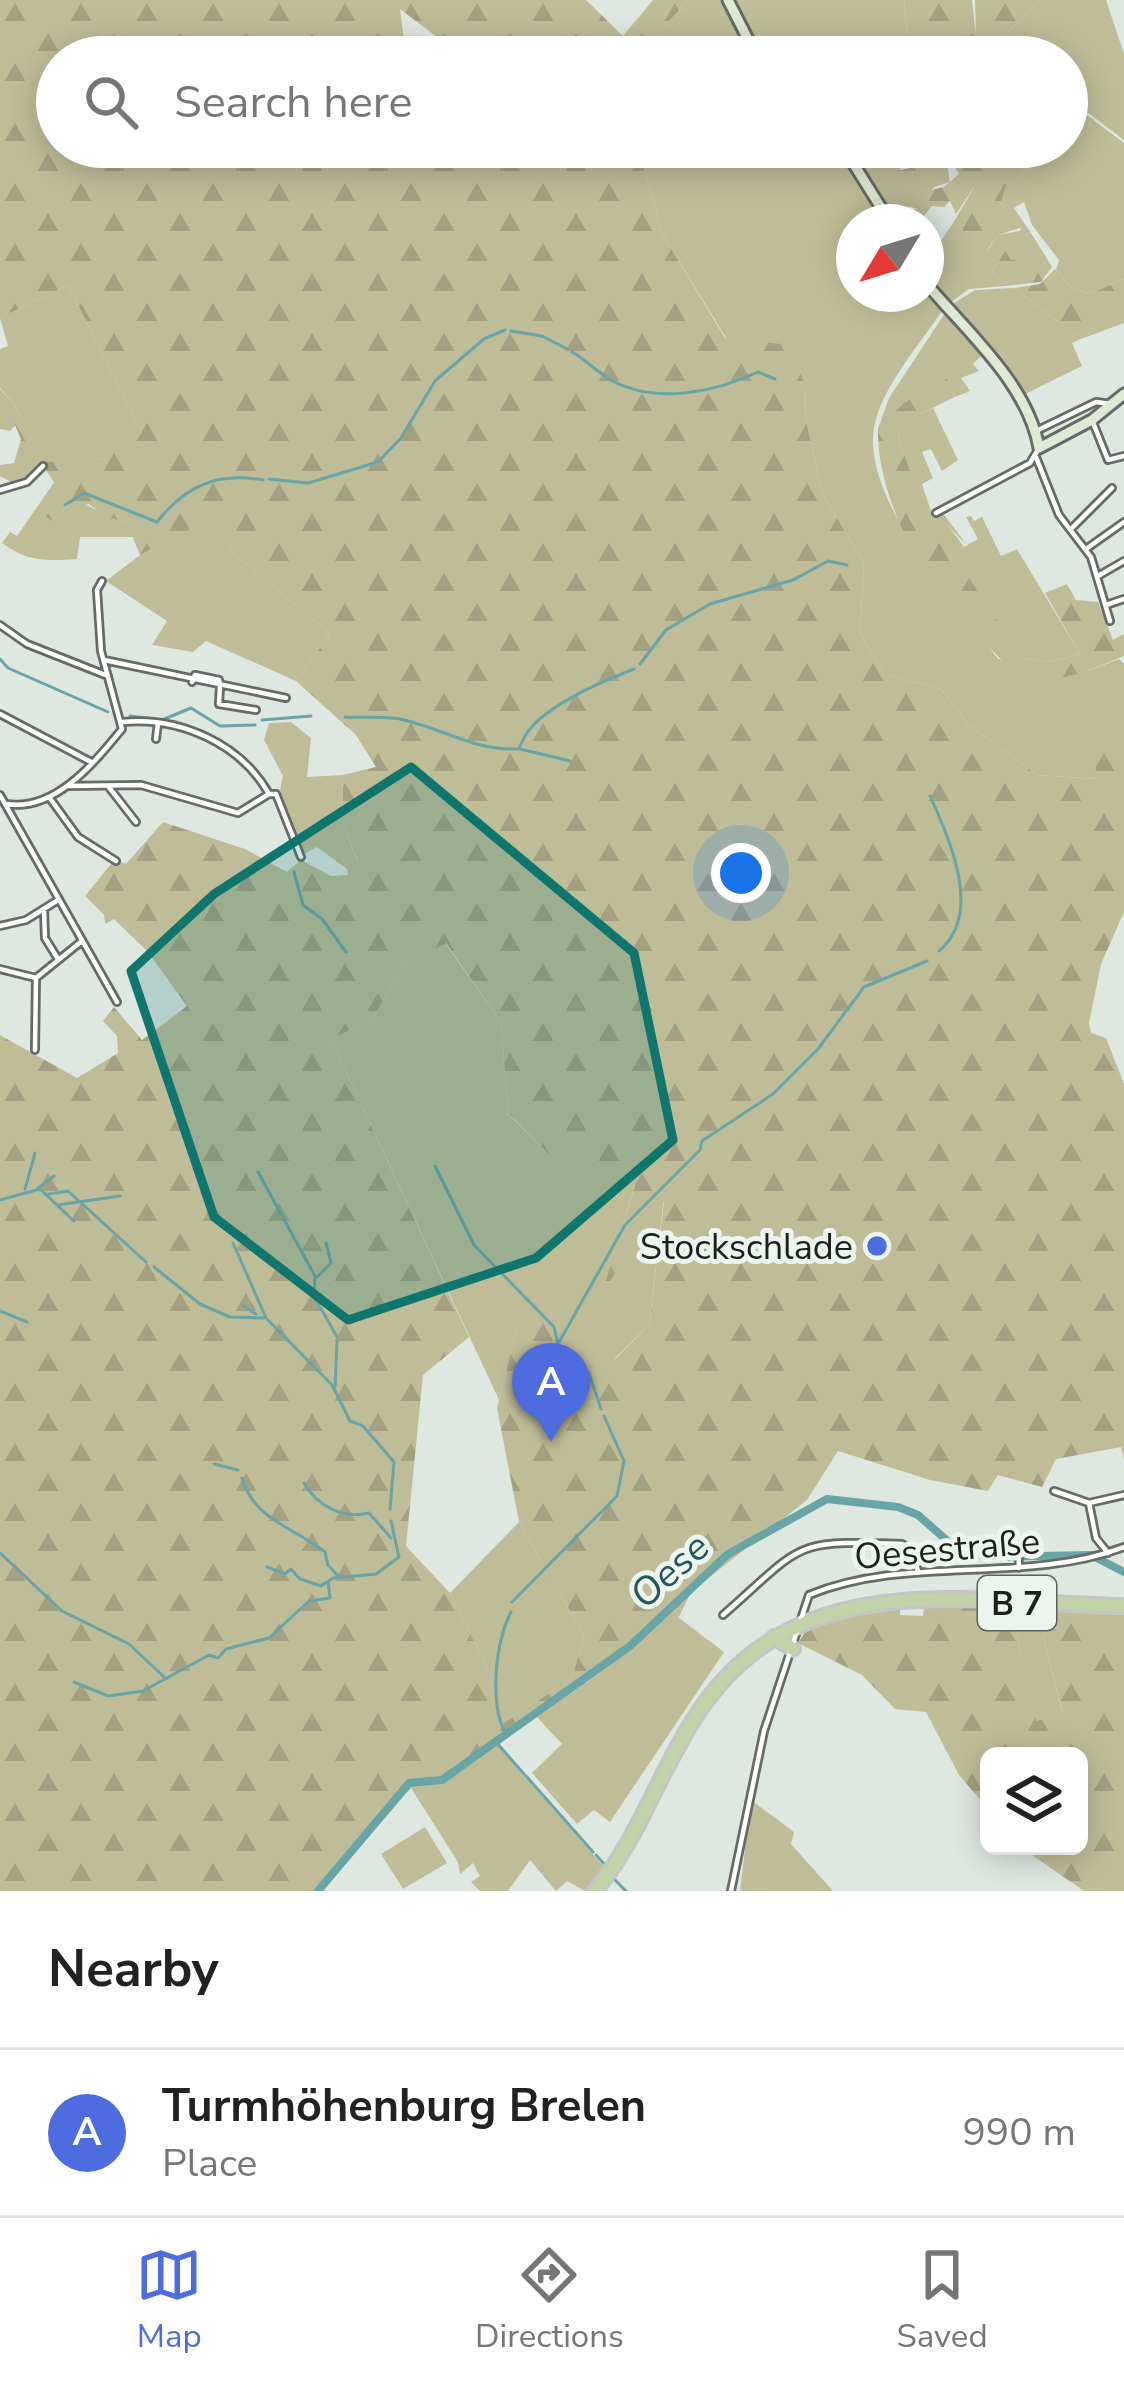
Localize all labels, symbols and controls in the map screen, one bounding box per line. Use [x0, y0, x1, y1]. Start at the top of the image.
search box [36, 36, 1088, 168]
icon: search [78, 69, 144, 135]
text: Search here [174, 72, 413, 133]
north arrow [836, 204, 944, 312]
your location [711, 843, 771, 903]
place label: Stockschlade [640, 1223, 853, 1272]
marker: Stockschlade [864, 1233, 890, 1259]
pin: A [512, 1343, 590, 1442]
street label: Oesestraße [852, 1517, 1042, 1582]
water label: Oese [619, 1521, 721, 1621]
road number: B 7 [978, 1576, 1056, 1630]
map controls [980, 1747, 1088, 1855]
button: layers [980, 1747, 1088, 1855]
text: Nearby [48, 1934, 219, 2004]
text: Turmhöhenburg Brelen [162, 2076, 646, 2137]
text: A [72, 2106, 102, 2159]
text: 990 m [962, 2106, 1076, 2159]
text: Place [162, 2137, 257, 2190]
tab: Map [136, 2242, 202, 2359]
tab: Directions [475, 2242, 624, 2359]
tab: Saved [896, 2242, 988, 2359]

